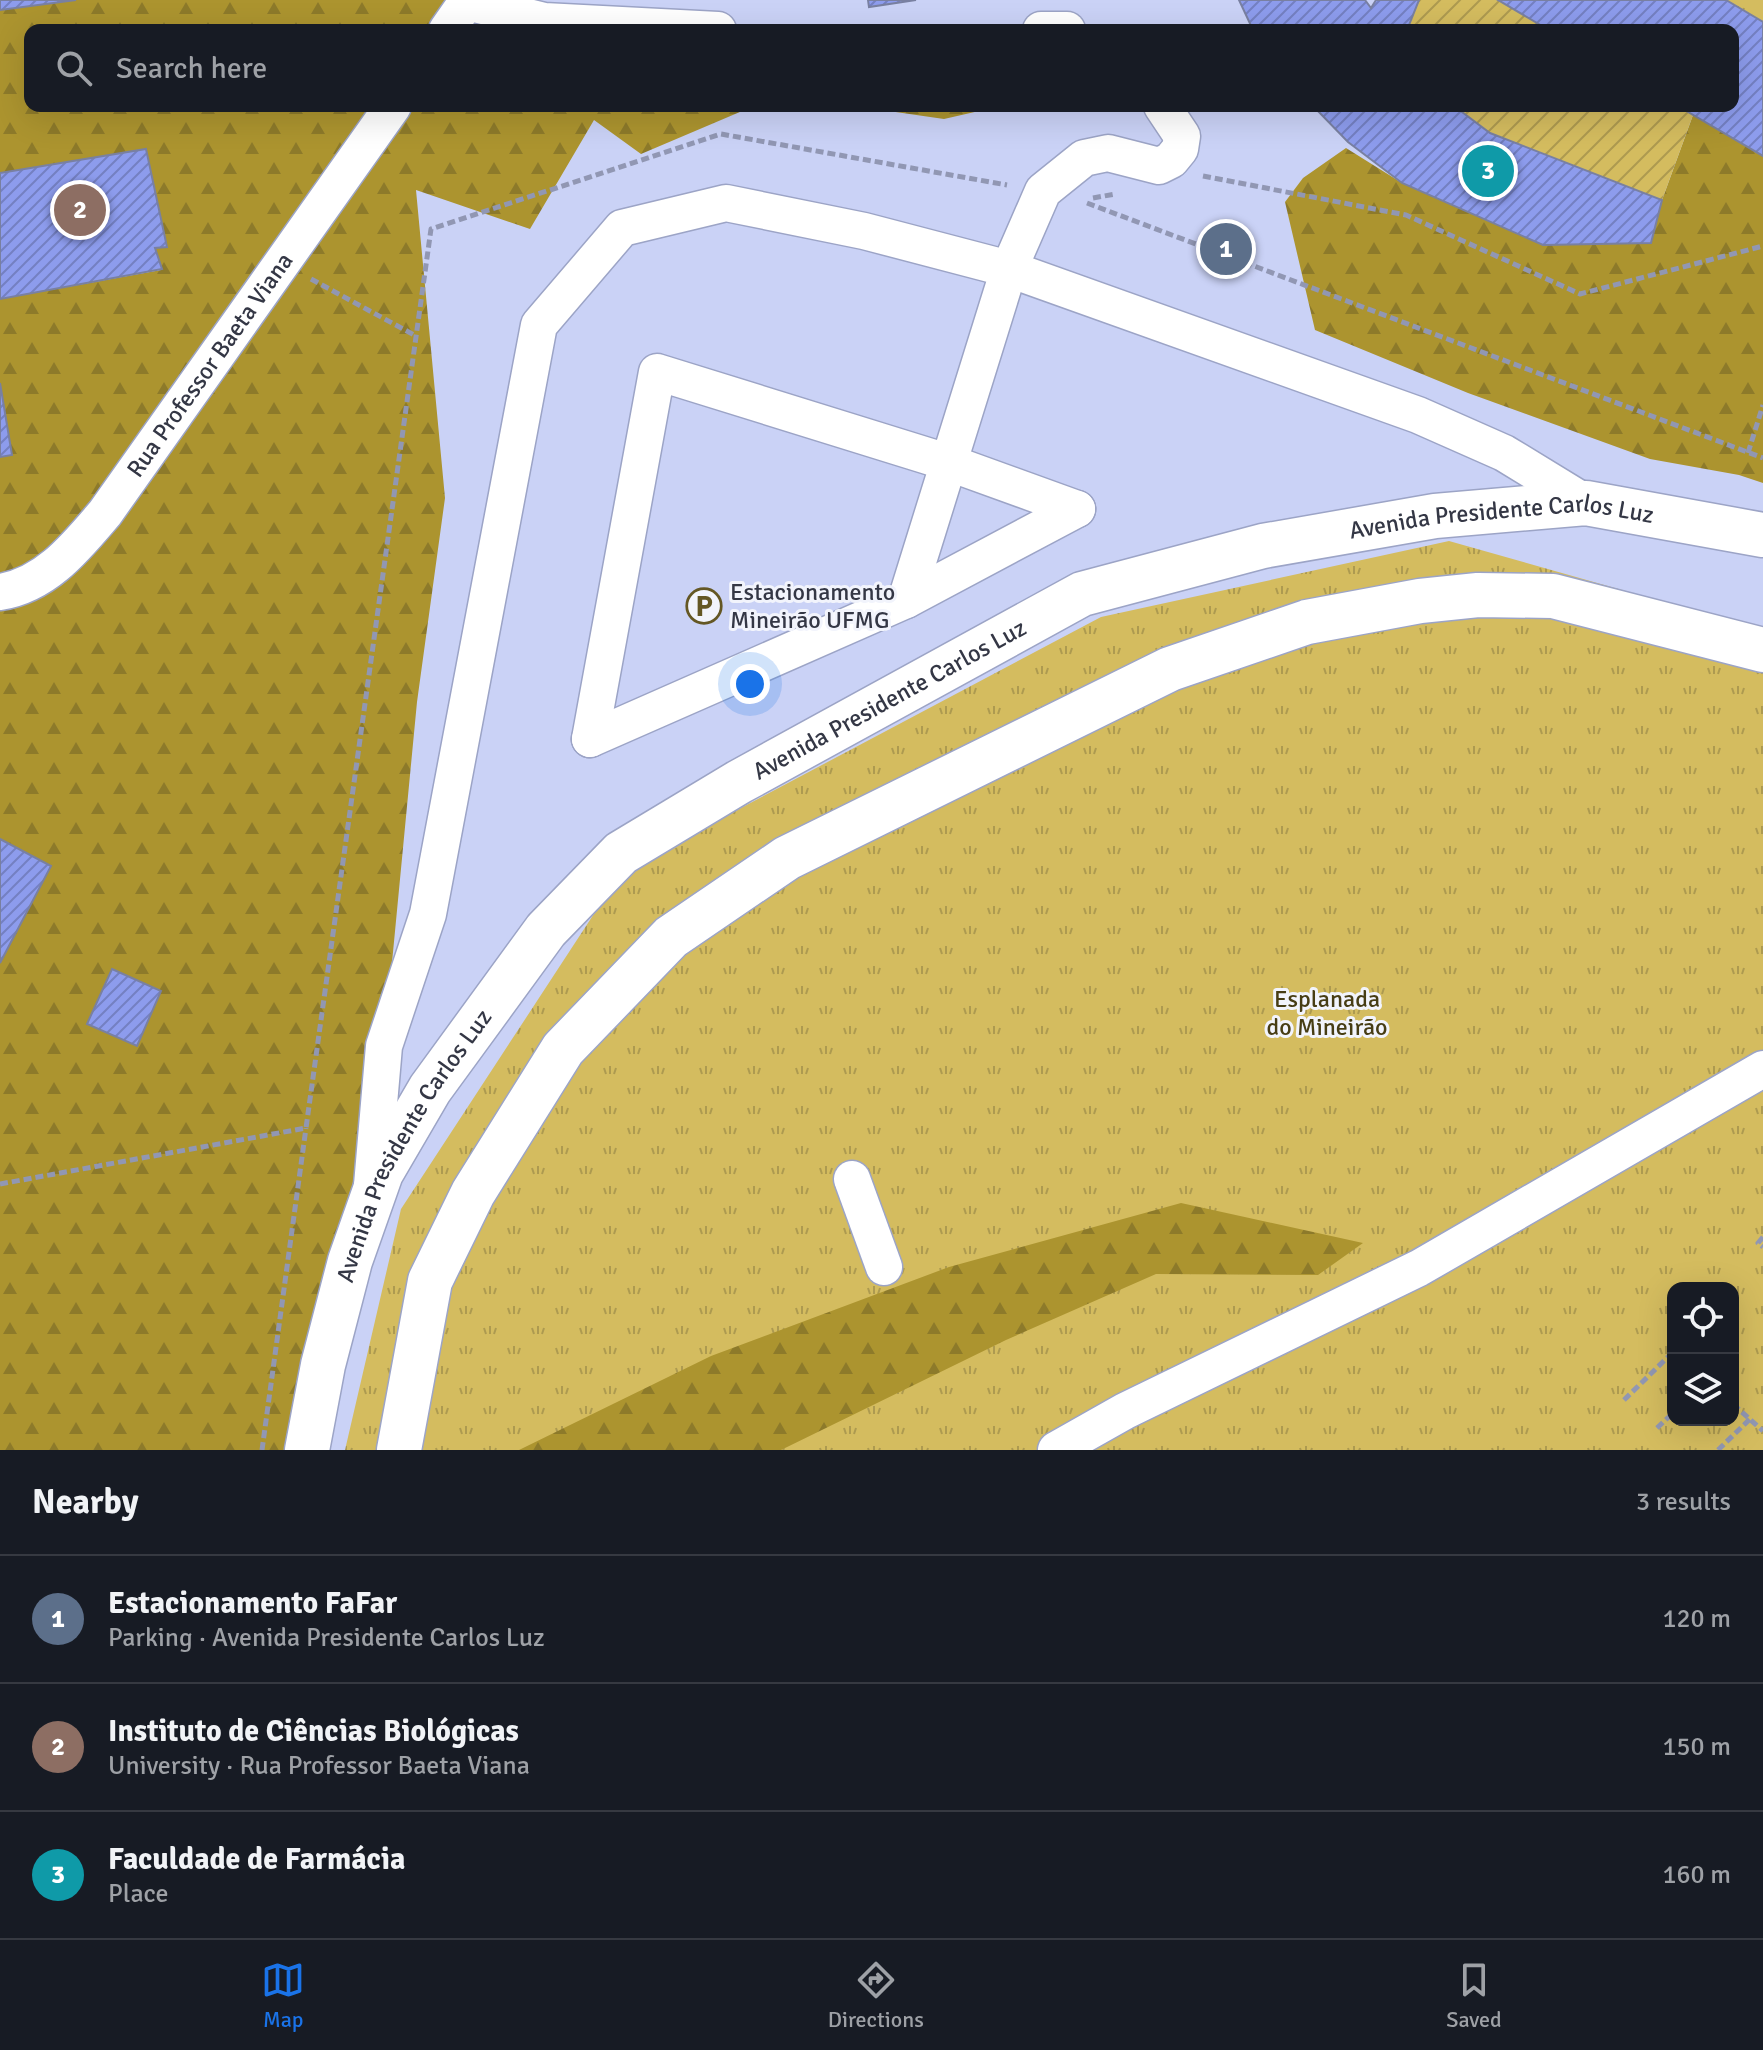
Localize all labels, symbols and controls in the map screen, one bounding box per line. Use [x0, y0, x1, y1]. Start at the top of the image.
search box [24, 24, 1739, 112]
icon: search [52, 46, 96, 90]
text: Search here [116, 50, 267, 87]
pin: 3 [1462, 141, 1514, 201]
pin: 2 [54, 180, 106, 240]
pin: 1 [1200, 219, 1252, 279]
street label: Rua Professor Baeta Viana [120, 247, 300, 483]
street label: Avenida Presidente Carlos Luz [1347, 488, 1656, 546]
place label: Estacionamento Mineirão UFMG [730, 577, 895, 635]
parking icon: Estacionamento Mineirão UFMG [685, 587, 723, 625]
street label: Avenida Presidente Carlos Luz [748, 613, 1031, 787]
your location [730, 664, 770, 704]
park label: Esplanada do Mineirão [1266, 984, 1388, 1042]
street label: Avenida Presidente Carlos Luz [330, 1003, 498, 1286]
map controls [1667, 1282, 1739, 1426]
button: locate [1667, 1282, 1739, 1354]
button: layers [1667, 1354, 1739, 1426]
text: Nearby [32, 1481, 139, 1523]
text: 3 results [1636, 1486, 1731, 1518]
text: Estacionamento FaFar [108, 1585, 397, 1622]
text: 1 [51, 1603, 65, 1635]
text: 120 m [1662, 1603, 1731, 1635]
text: Parking · Avenida Presidente Carlos Luz [108, 1622, 545, 1654]
text: Instituto de Ciências Biológicas [108, 1713, 519, 1750]
text: 2 [51, 1731, 65, 1763]
text: 150 m [1662, 1731, 1731, 1763]
text: University · Rua Professor Baeta Viana [108, 1750, 530, 1782]
text: Faculdade de Farmácia [108, 1841, 405, 1878]
text: 3 [51, 1859, 65, 1891]
text: 160 m [1662, 1859, 1731, 1891]
text: Place [108, 1878, 169, 1910]
tab: Map [261, 1958, 305, 2033]
tab: Directions [828, 1958, 924, 2033]
tab: Saved [1446, 1958, 1502, 2033]

